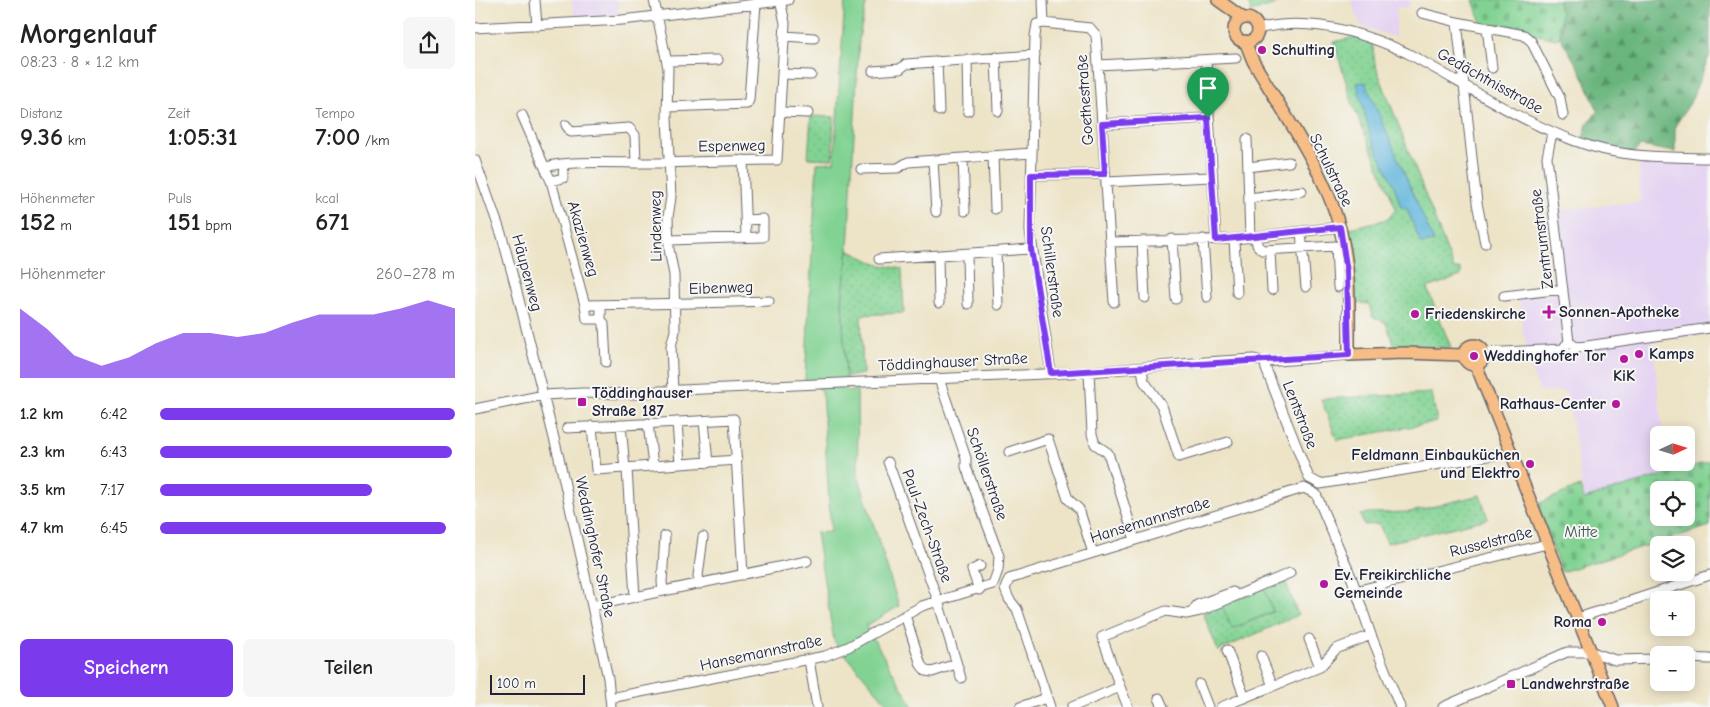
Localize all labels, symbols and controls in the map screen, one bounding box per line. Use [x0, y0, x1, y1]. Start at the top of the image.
button: share [403, 17, 455, 69]
text: Morgenlauf [20, 18, 156, 50]
place label: Schulting [1272, 41, 1335, 59]
marker: Schulting [1256, 44, 1268, 56]
street label: Gedächtnisstraße [1434, 44, 1546, 118]
text: 08:23 · 8 × 1.2 km [20, 53, 139, 71]
street label: Goethestraße [1073, 54, 1097, 146]
pin [1187, 67, 1229, 118]
icon: arrive [1194, 74, 1222, 102]
text: Distanz [20, 105, 62, 122]
text: Zeit [168, 105, 190, 122]
text: Tempo [315, 105, 355, 122]
text: 9.36 [20, 122, 63, 151]
text: 1:05:31 [168, 122, 238, 151]
text: 7:00 [315, 122, 360, 151]
street label: Schulstraße [1306, 131, 1356, 209]
text: km [63, 132, 86, 149]
text: /km [360, 132, 390, 149]
street label: Espenweg [698, 136, 766, 156]
street label: Zentrumstraße [1527, 188, 1557, 290]
text: Höhenmeter [20, 190, 95, 207]
text: Puls [168, 190, 192, 207]
text: kcal [315, 190, 339, 207]
street label: Lindenweg [646, 190, 666, 262]
street label: Akazienweg [564, 199, 602, 279]
text: 152 [20, 207, 56, 236]
text: 151 [168, 207, 201, 236]
text: 671 [315, 207, 349, 236]
text: m [56, 217, 72, 234]
text: bpm [201, 217, 232, 234]
street label: Schillerstraße [1037, 225, 1067, 319]
street label: Häupenweg [508, 232, 546, 314]
text: Höhenmeter [20, 265, 105, 283]
text: 260–278 m [376, 265, 455, 283]
street label: Eibenweg [688, 278, 754, 298]
place label: Sonnen-Apotheke [1559, 303, 1679, 321]
place label: Friedenskirche [1425, 305, 1526, 323]
marker: Sonnen-Apotheke [1543, 306, 1555, 318]
marker: Friedenskirche [1409, 308, 1421, 320]
place label: Kamps [1649, 345, 1694, 363]
place label: Weddinghofer Tor [1484, 347, 1607, 365]
marker: Kamps [1633, 348, 1645, 360]
street label: Töddinghauser Straße [878, 349, 1028, 375]
marker: Weddinghofer Tor [1468, 350, 1480, 362]
marker: KiK [1618, 353, 1630, 365]
place label: KiK [1613, 367, 1635, 385]
street label: Lentstraße [1279, 379, 1321, 451]
place label: Töddinghauser Straße 187 [592, 384, 693, 420]
place label: Rathaus-Center [1500, 395, 1607, 413]
marker: Töddinghauser Straße 187 [576, 396, 588, 408]
marker: Rathaus-Center [1610, 398, 1622, 410]
text: 1.2 km [20, 405, 63, 423]
text: 6:42 [100, 405, 128, 423]
street label: Schöllerstraße [963, 425, 1011, 523]
north arrow [1650, 426, 1695, 471]
map controls [1650, 426, 1695, 691]
text: 2.3 km [20, 443, 65, 461]
text: 6:43 [100, 443, 127, 461]
place label: Feldmann Einbauküchen und Elektro [1351, 446, 1520, 482]
marker: Feldmann Einbauküchen und Elektro [1524, 458, 1536, 470]
street label: Paul-Zech-Straße [898, 467, 956, 585]
street label: Weddinghofer Straße [571, 475, 619, 619]
text: 3.5 km [20, 481, 66, 499]
text: 7:17 [100, 481, 124, 499]
button: locate [1650, 481, 1695, 526]
street label: Hansemannstraße [1088, 493, 1212, 547]
text: 4.7 km [20, 519, 64, 537]
text: 6:45 [100, 519, 128, 537]
street label: Russelstraße [1448, 523, 1534, 561]
park label: Mitte [1564, 523, 1598, 541]
button: layers [1650, 536, 1695, 581]
place label: Ev. Freikirchliche Gemeinde [1334, 566, 1451, 602]
marker: Ev. Freikirchliche Gemeinde [1318, 578, 1330, 590]
button: + [1650, 591, 1695, 636]
place label: Roma [1554, 613, 1592, 631]
marker: Roma [1596, 616, 1608, 628]
street label: Hansemannstraße [698, 631, 824, 675]
button: Speichern [20, 639, 233, 697]
button: Teilen [243, 639, 455, 697]
button: − [1650, 646, 1695, 691]
scale bar [490, 672, 585, 695]
text: 100 m [497, 675, 536, 692]
place label: Landwehrstraße [1521, 675, 1629, 693]
marker: Landwehrstraße [1505, 678, 1517, 690]

